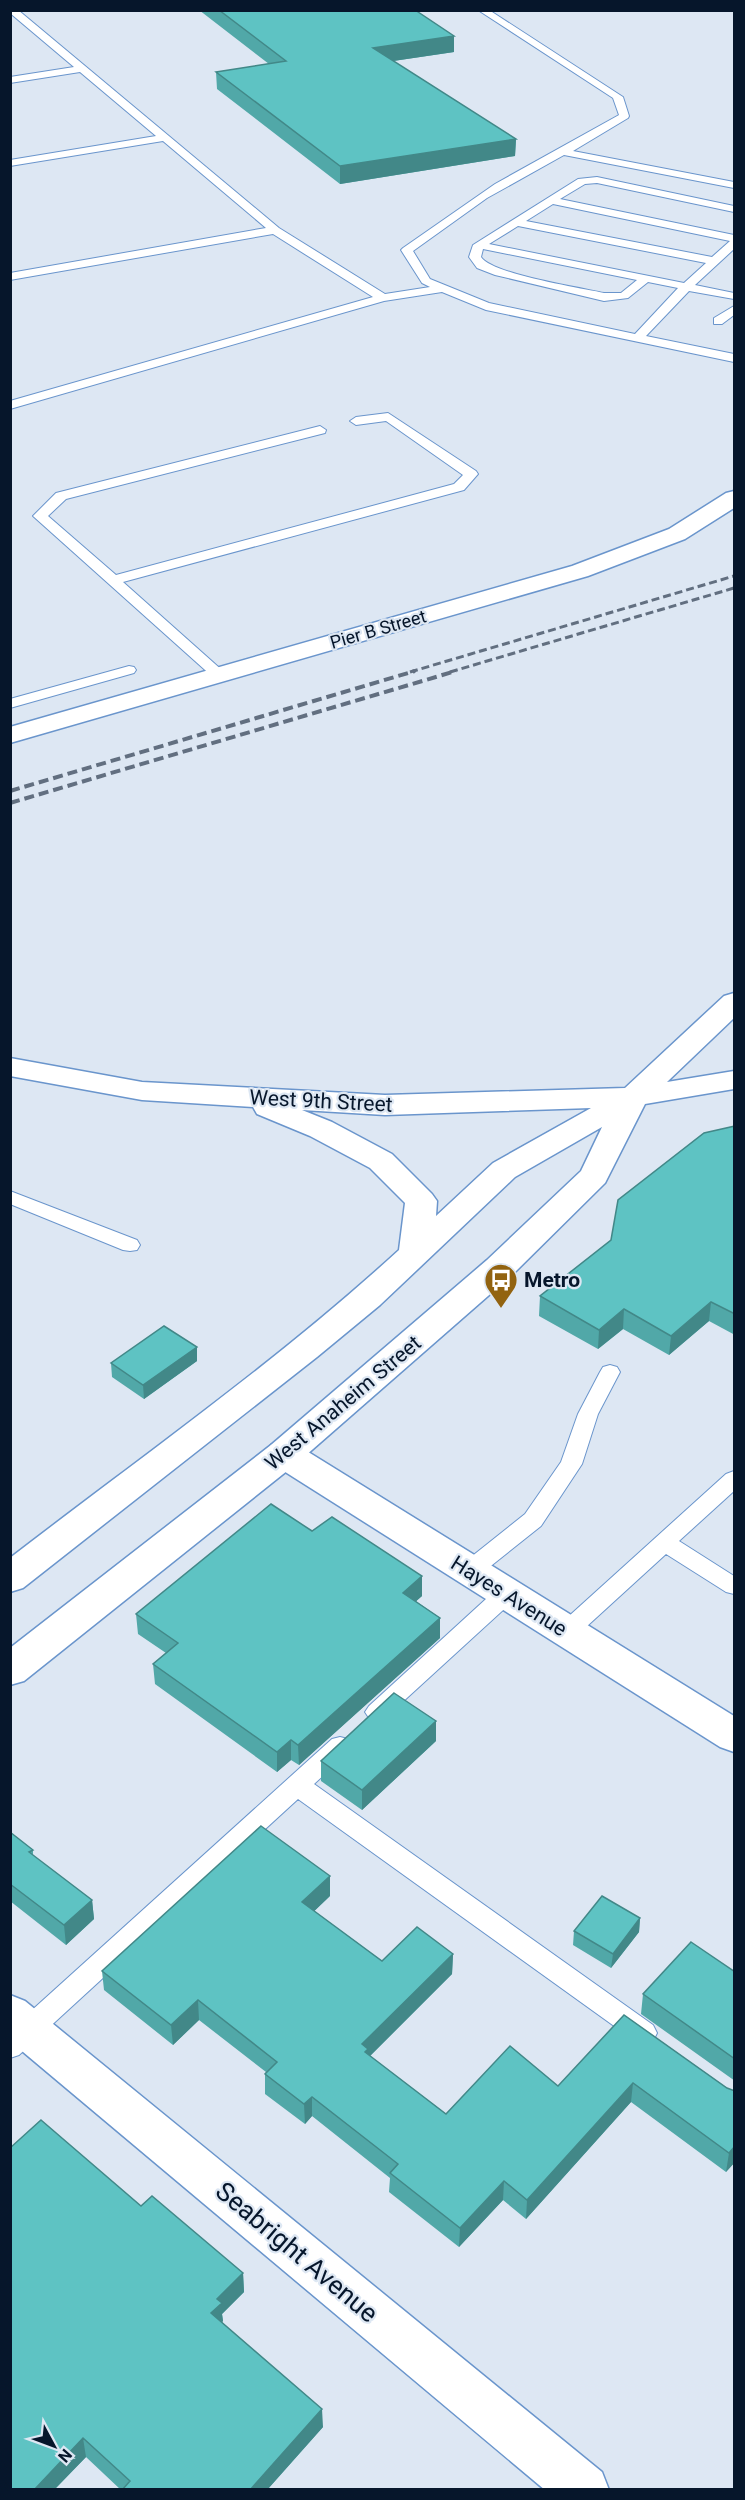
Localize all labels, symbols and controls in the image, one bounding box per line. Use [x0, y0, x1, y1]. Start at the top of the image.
street label: Pier B Street [328, 605, 429, 653]
street label: West 9th Street [249, 1085, 393, 1117]
bus stop icon: Metro [483, 1262, 519, 1309]
place label: Metro [524, 1268, 580, 1292]
street label: West Anaheim Street [260, 1331, 426, 1475]
street label: Hayes Avenue [447, 1551, 571, 1641]
street label: Seabright Avenue [210, 2176, 384, 2328]
north arrow [24, 2416, 84, 2476]
text: N [54, 2445, 76, 2466]

